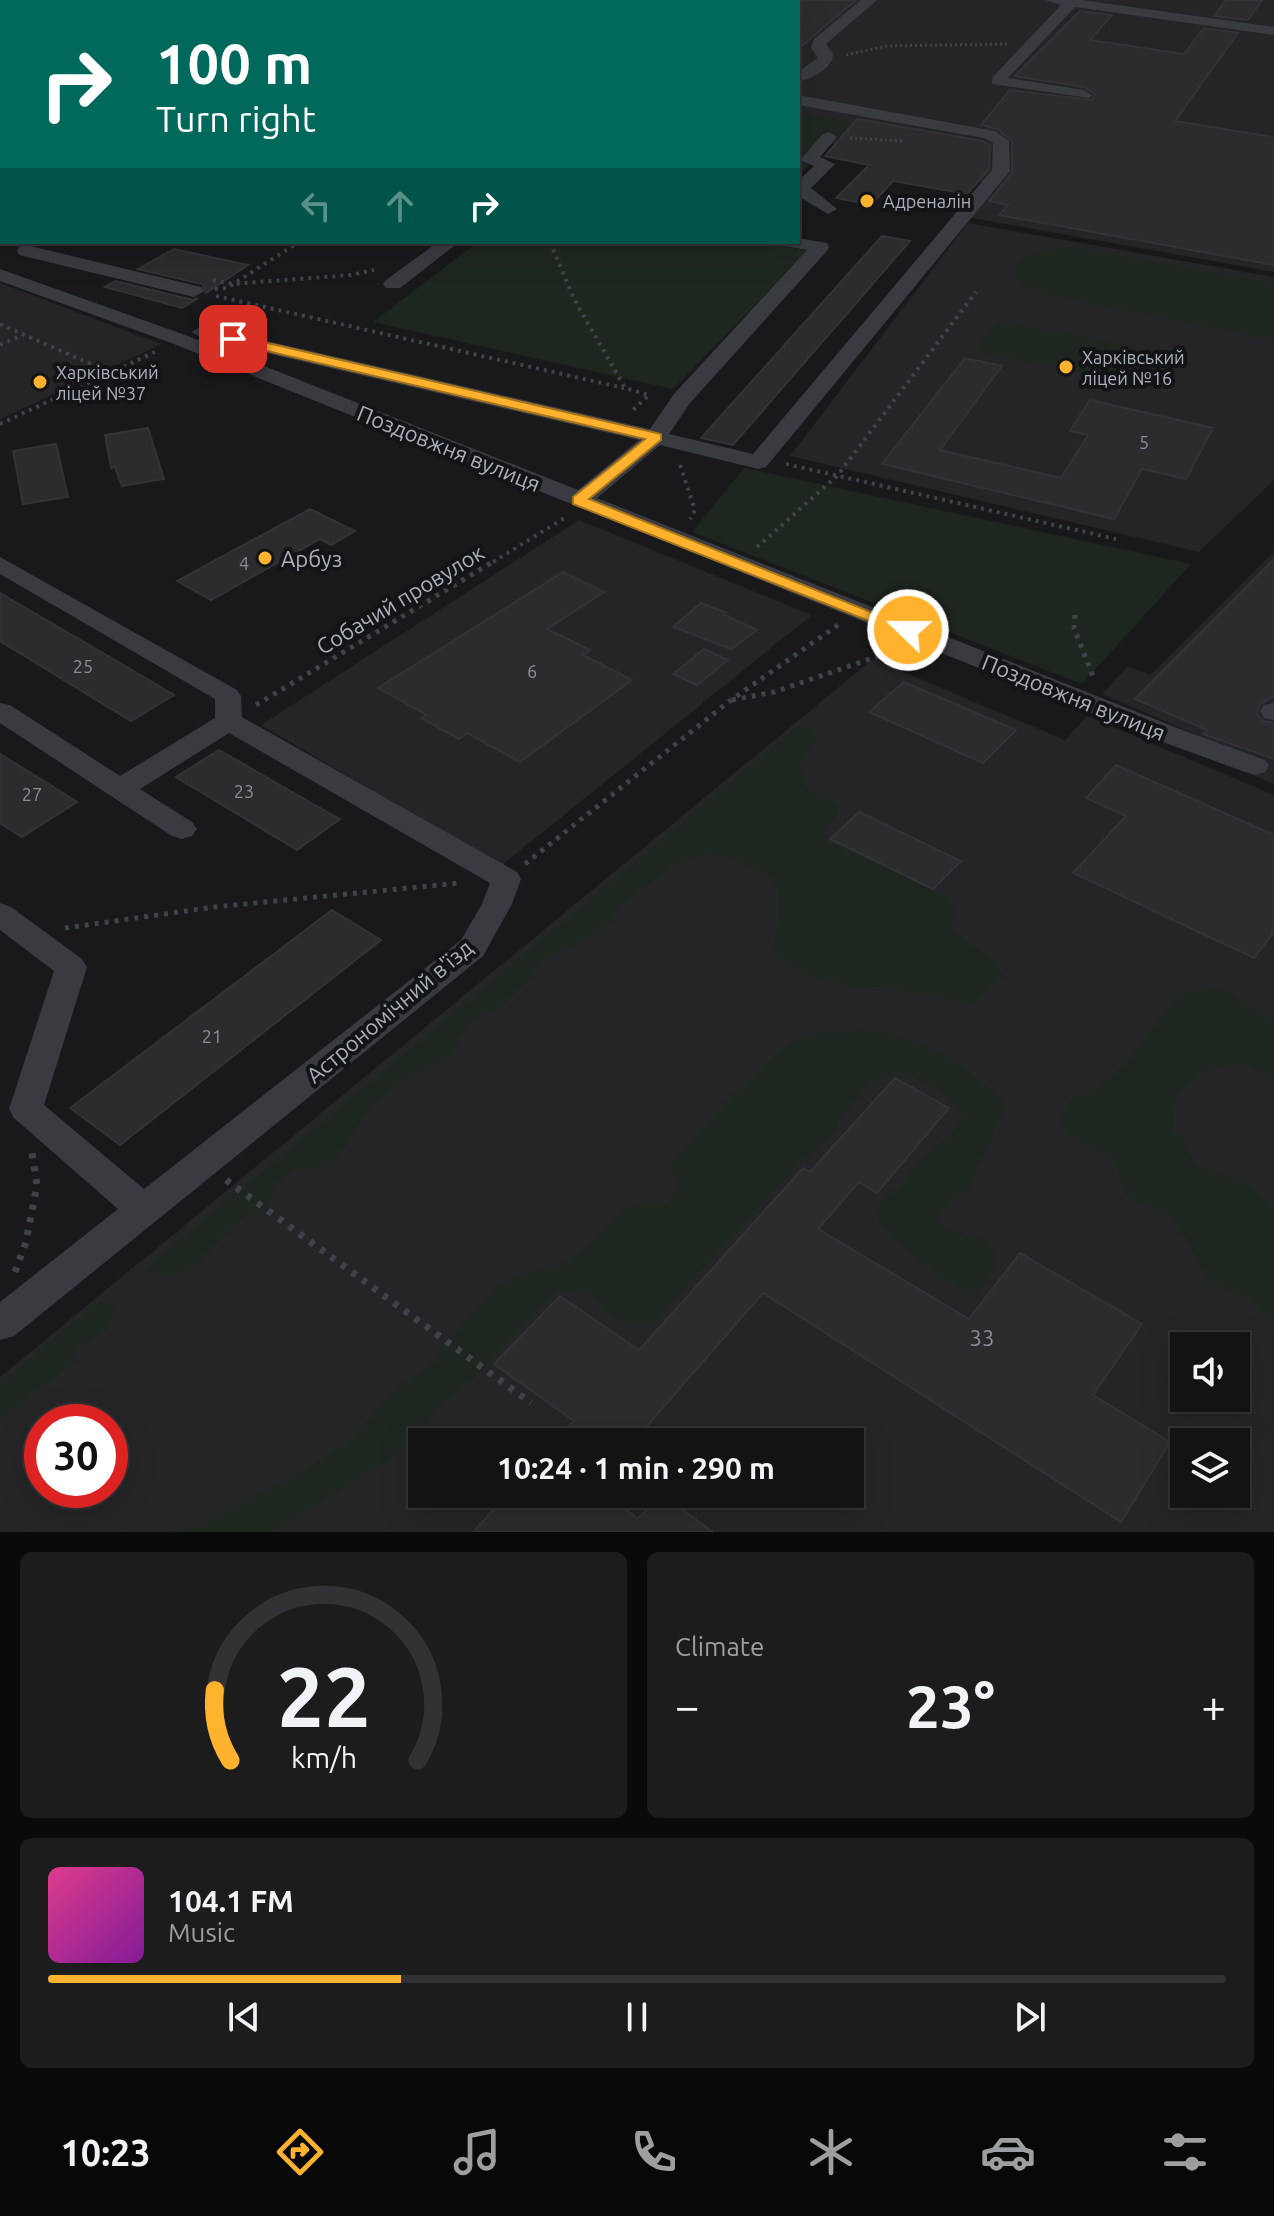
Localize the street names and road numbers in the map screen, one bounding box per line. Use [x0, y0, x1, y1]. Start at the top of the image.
street label: Поздовжня вулиця [354, 400, 544, 496]
street label: Собачий провулок [312, 539, 488, 659]
street label: Поздовжня вулиця [979, 649, 1169, 745]
street label: Астрономічний в'їзд [301, 934, 477, 1088]

